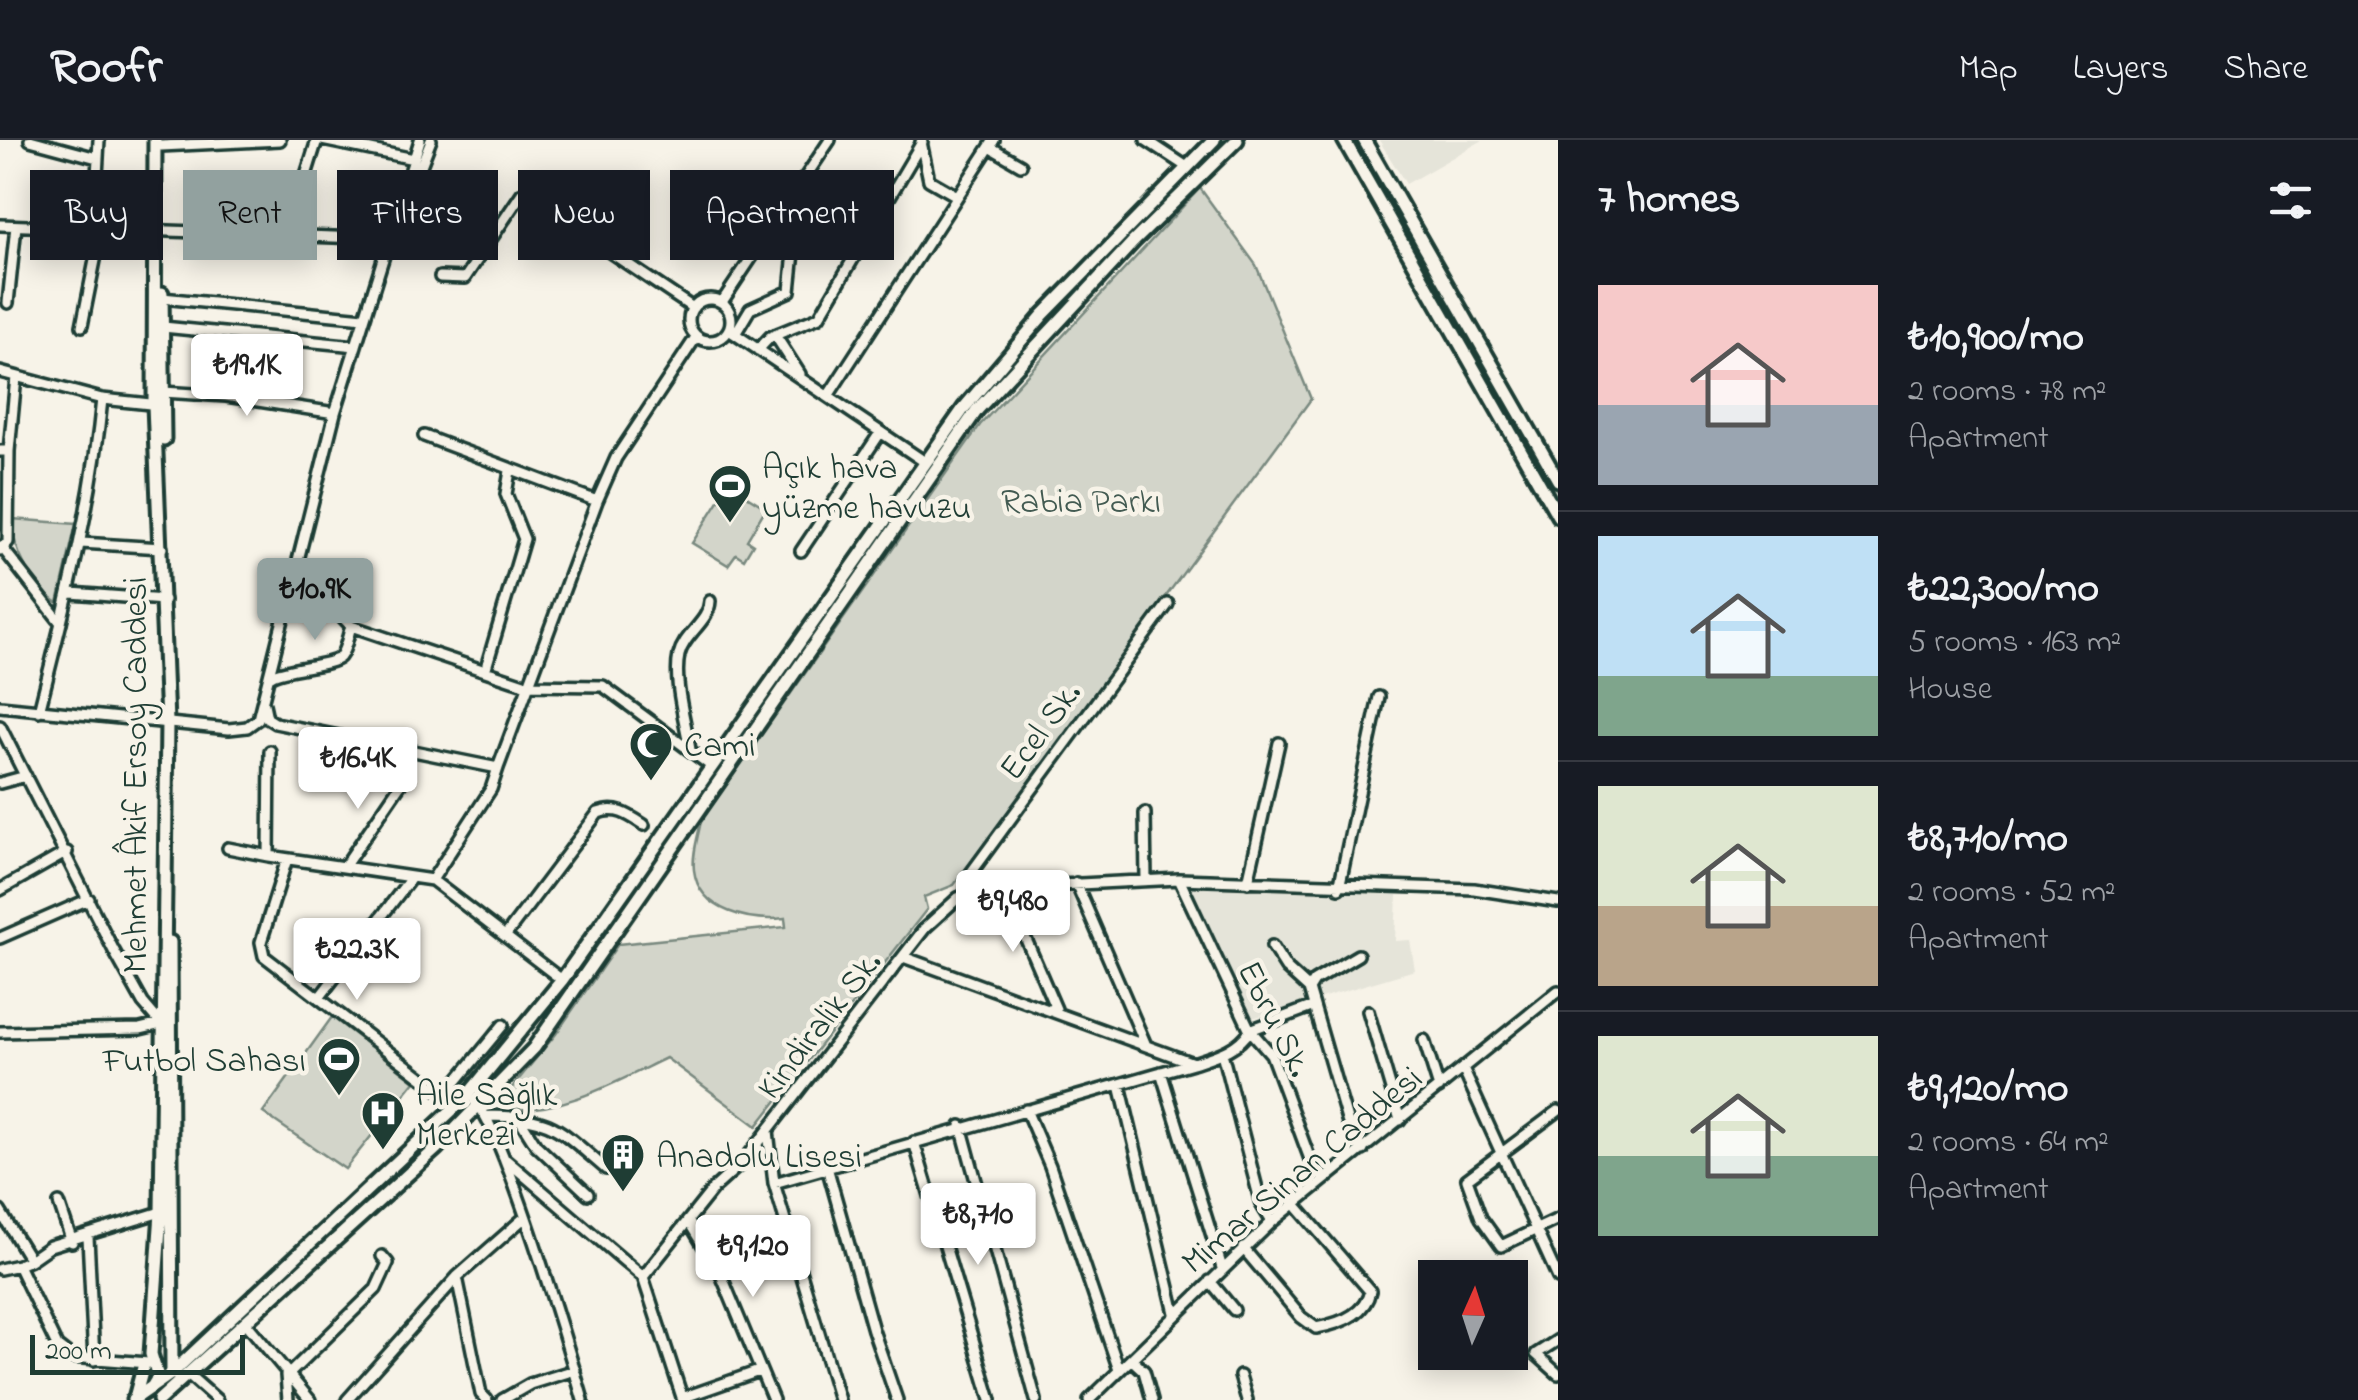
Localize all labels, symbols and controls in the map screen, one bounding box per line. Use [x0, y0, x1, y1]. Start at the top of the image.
text: Roofr [50, 34, 162, 104]
text: Map [1959, 44, 2018, 95]
text: Layers [2073, 44, 2168, 95]
text: Share [2223, 44, 2308, 95]
chip: Buy [30, 170, 163, 260]
chip: Rent [183, 170, 317, 260]
chip: Filters [337, 170, 498, 260]
chip: New [518, 170, 650, 260]
chip: Apartment [670, 170, 894, 260]
text: 7 homes [1598, 170, 1740, 231]
icon: filters [2263, 173, 2318, 228]
text: ₺10,900/mo [1908, 308, 2084, 369]
icon: home [1678, 325, 1798, 445]
pin: ₺19.1K [166, 334, 328, 419]
text: ₺19.1K [213, 343, 281, 390]
text: 2 rooms · 78 m² [1908, 369, 2107, 416]
text: Apartment [1908, 416, 2049, 463]
place label: Açık hava yüzme havuzu [762, 444, 971, 535]
sports icon: Açık hava yüzme havuzu [707, 463, 753, 524]
park label: Rabia Parkı [1001, 478, 1161, 529]
pin: ₺10.9K [234, 558, 396, 643]
text: ₺22,300/mo [1908, 559, 2099, 620]
text: ₺10.9K [279, 567, 351, 614]
icon: home [1678, 576, 1798, 696]
street label: Mehmet Âkif Ersoy Caddesi [112, 577, 163, 973]
text: 5 rooms · 163 m² [1908, 620, 2121, 667]
text: House [1908, 667, 1992, 714]
street label: Ecel Sk. [988, 672, 1095, 792]
mosque icon: Cami [628, 721, 674, 782]
place label: Cami [684, 722, 756, 773]
pin: ₺16.4K [277, 727, 439, 812]
text: ₺16.4K [320, 736, 396, 783]
text: ₺8,710/mo [1908, 809, 2068, 870]
icon: home [1678, 826, 1798, 946]
pin: ₺9,480 [932, 870, 1094, 955]
text: 2 rooms · 52 m² [1908, 870, 2116, 917]
text: ₺9,480 [978, 879, 1048, 926]
text: Apartment [1908, 917, 2049, 964]
pin: ₺22.3K [276, 918, 438, 1003]
text: ₺22.3K [315, 927, 399, 974]
street label: Kindiralik Sk. [746, 941, 895, 1112]
street label: Ebru Sk. [1222, 953, 1324, 1086]
sports icon: Futbol Sahası [316, 1036, 362, 1097]
place label: Futbol Sahası [102, 1037, 306, 1088]
street label: Mimar Sinan Caddesi [1171, 1055, 1435, 1288]
text: ₺9,120/mo [1908, 1059, 2069, 1120]
place label: Aile Sağlık Merkezi [416, 1071, 558, 1162]
icon: home [1678, 1076, 1798, 1196]
hospital icon: Aile Sağlık Merkezi [360, 1090, 406, 1151]
text: 2 rooms · 64 m² [1908, 1120, 2109, 1167]
building icon: Anadolu Lisesi [600, 1132, 646, 1193]
place label: Anadolu Lisesi [656, 1133, 862, 1184]
text: Apartment [1908, 1167, 2049, 1214]
pin: ₺8,710 [897, 1183, 1059, 1268]
text: ₺8,710 [943, 1192, 1013, 1239]
pin: ₺9,120 [672, 1215, 834, 1300]
text: ₺9,120 [718, 1224, 788, 1271]
north arrow [1418, 1260, 1528, 1370]
map controls [1418, 1260, 1528, 1370]
scale bar [30, 1330, 245, 1374]
text: 200 m [45, 1332, 112, 1373]

